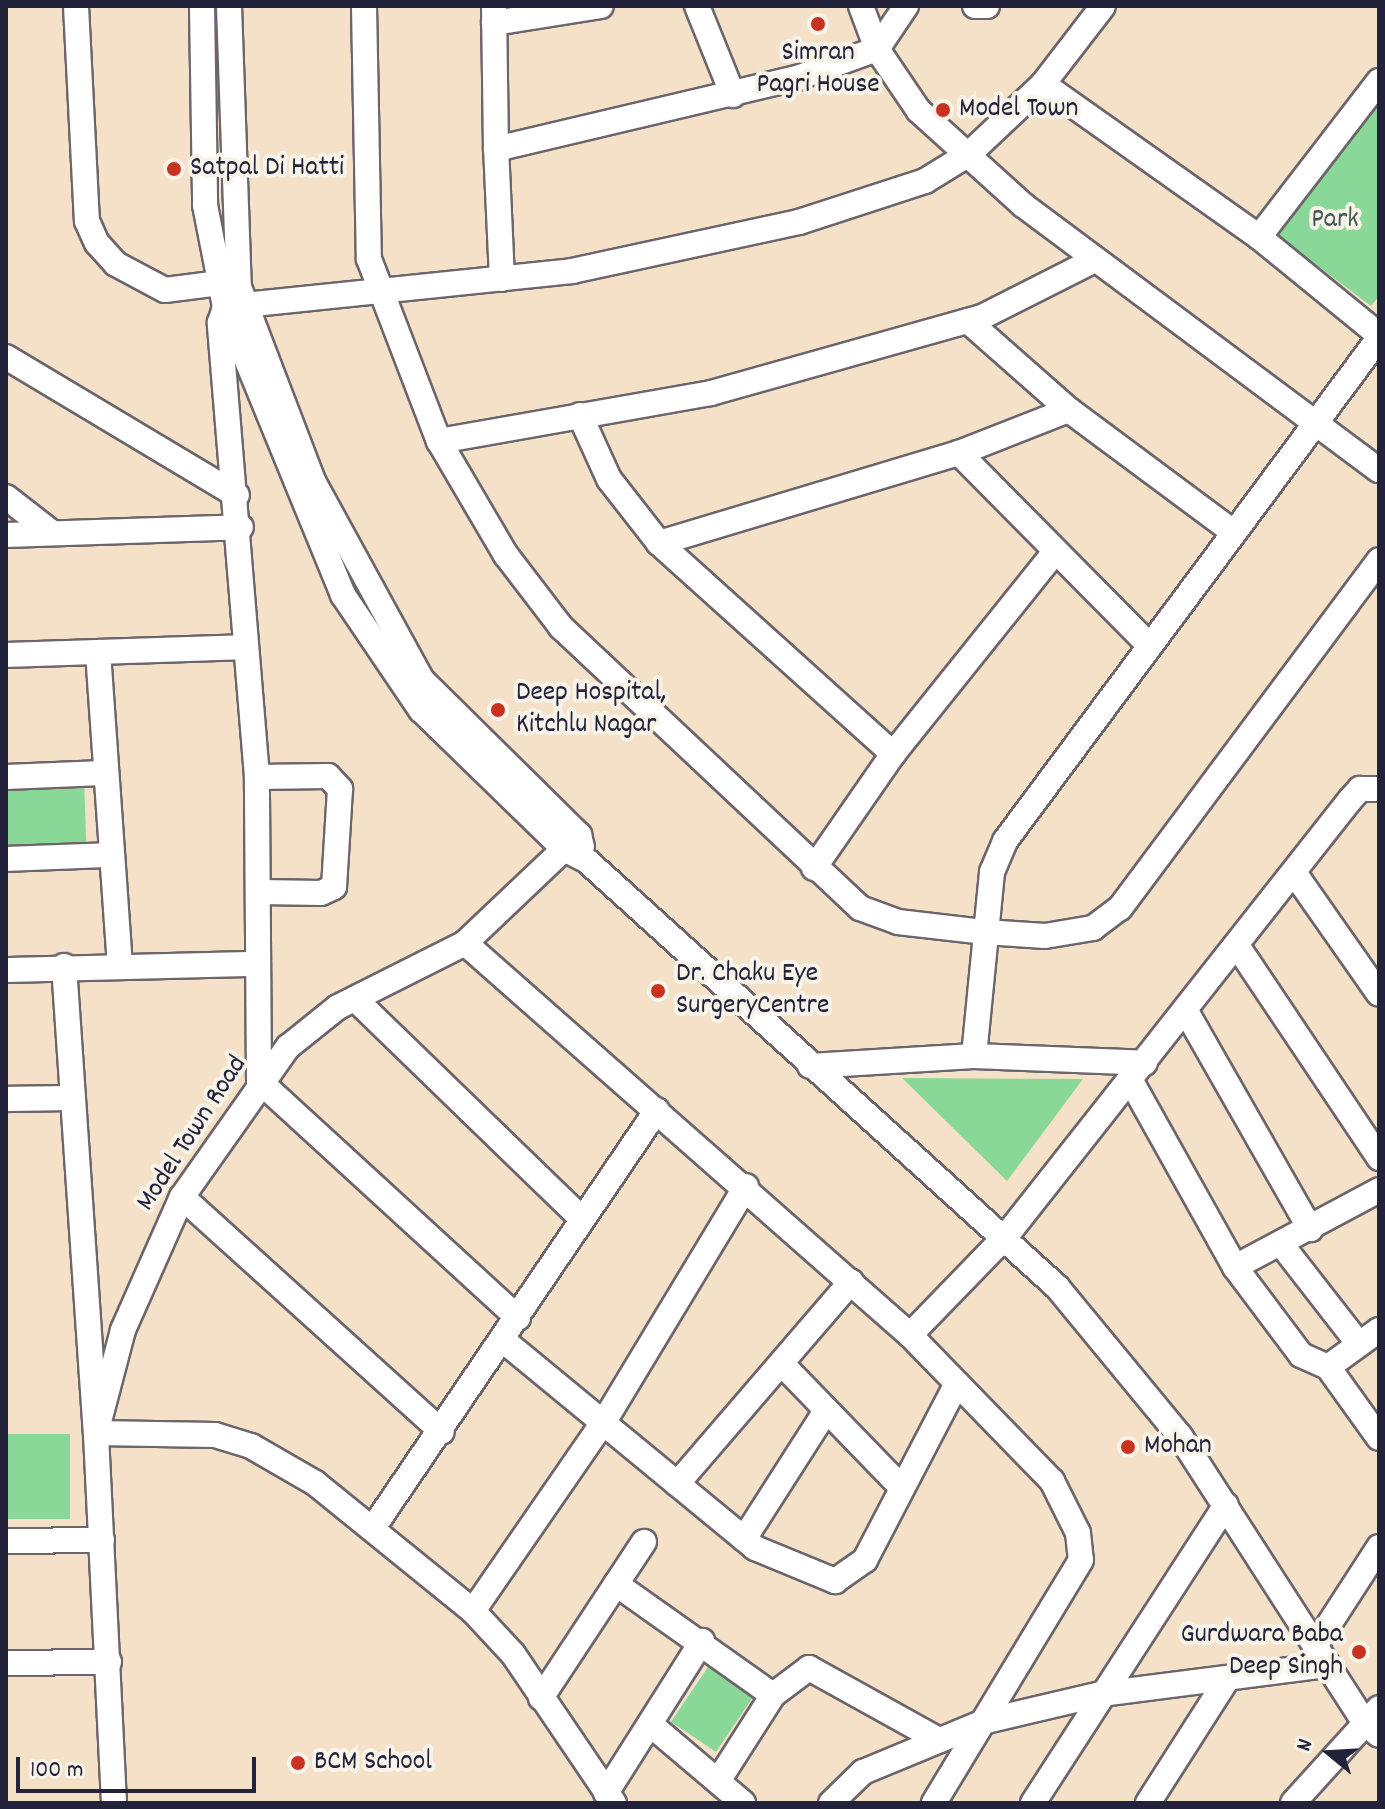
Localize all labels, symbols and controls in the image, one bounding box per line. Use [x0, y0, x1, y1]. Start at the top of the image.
marker: Simran Pagri House [809, 15, 827, 33]
place label: Simran Pagri House [756, 37, 880, 103]
place label: Model Town [959, 93, 1079, 127]
marker: Model Town [934, 101, 952, 119]
place label: Satpal Di Hatti [190, 152, 344, 186]
marker: Satpal Di Hatti [165, 160, 183, 178]
park label: Park [1311, 204, 1359, 238]
place label: Deep Hospital, Kitchlu Nagar [516, 677, 666, 743]
marker: Deep Hospital, Kitchlu Nagar [487, 699, 509, 721]
place label: Dr. Chaku Eye SurgeryCentre [676, 958, 829, 1024]
marker: Dr. Chaku Eye SurgeryCentre [647, 980, 669, 1002]
street label: Model Town Road [130, 1050, 256, 1218]
place label: Mohan [1144, 1430, 1212, 1464]
marker: Mohan [1119, 1438, 1137, 1456]
place label: Gurdwara Baba Deep Singh [1181, 1619, 1343, 1685]
marker: Gurdwara Baba Deep Singh [1350, 1643, 1368, 1661]
north arrow [1289, 1713, 1369, 1793]
text: N [1289, 1735, 1322, 1755]
scale bar [20, 1741, 260, 1791]
place label: BCM School [314, 1746, 432, 1780]
text: 100 m [30, 1754, 83, 1788]
marker: BCM School [289, 1754, 307, 1772]

